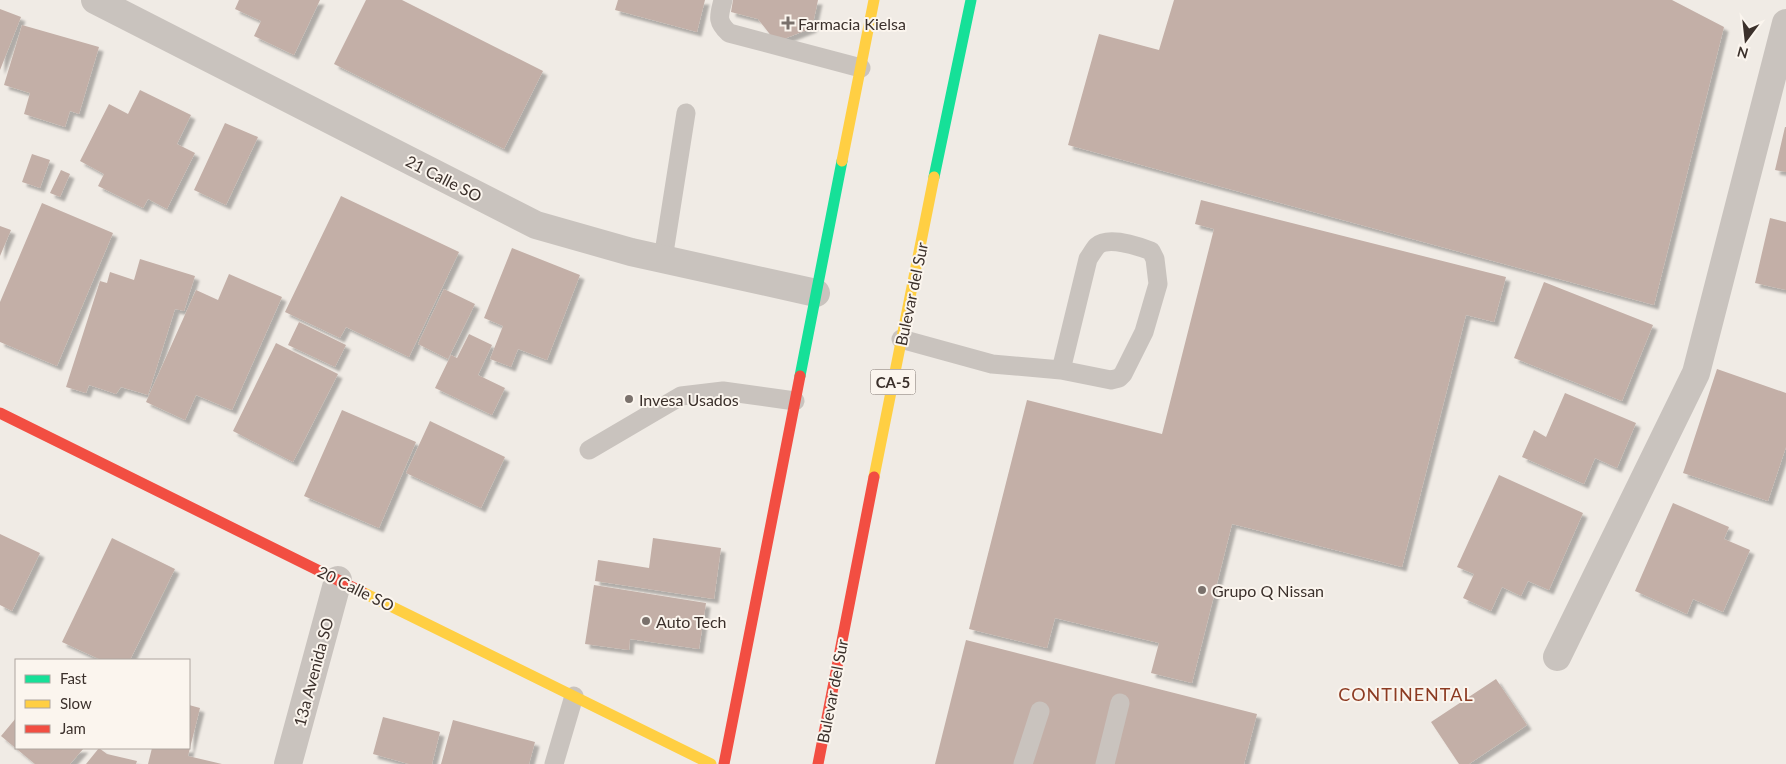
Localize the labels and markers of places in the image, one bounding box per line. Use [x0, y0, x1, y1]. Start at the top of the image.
place label: Farmacia Kielsa [798, 14, 906, 33]
marker: Farmacia Kielsa [782, 17, 794, 29]
place label: Invesa Usados [639, 390, 739, 409]
marker: Invesa Usados [623, 393, 635, 405]
place label: Grupo Q Nissan [1212, 581, 1324, 600]
marker: Grupo Q Nissan [1196, 584, 1208, 596]
place label: Auto Tech [656, 612, 726, 631]
marker: Auto Tech [640, 615, 652, 627]

